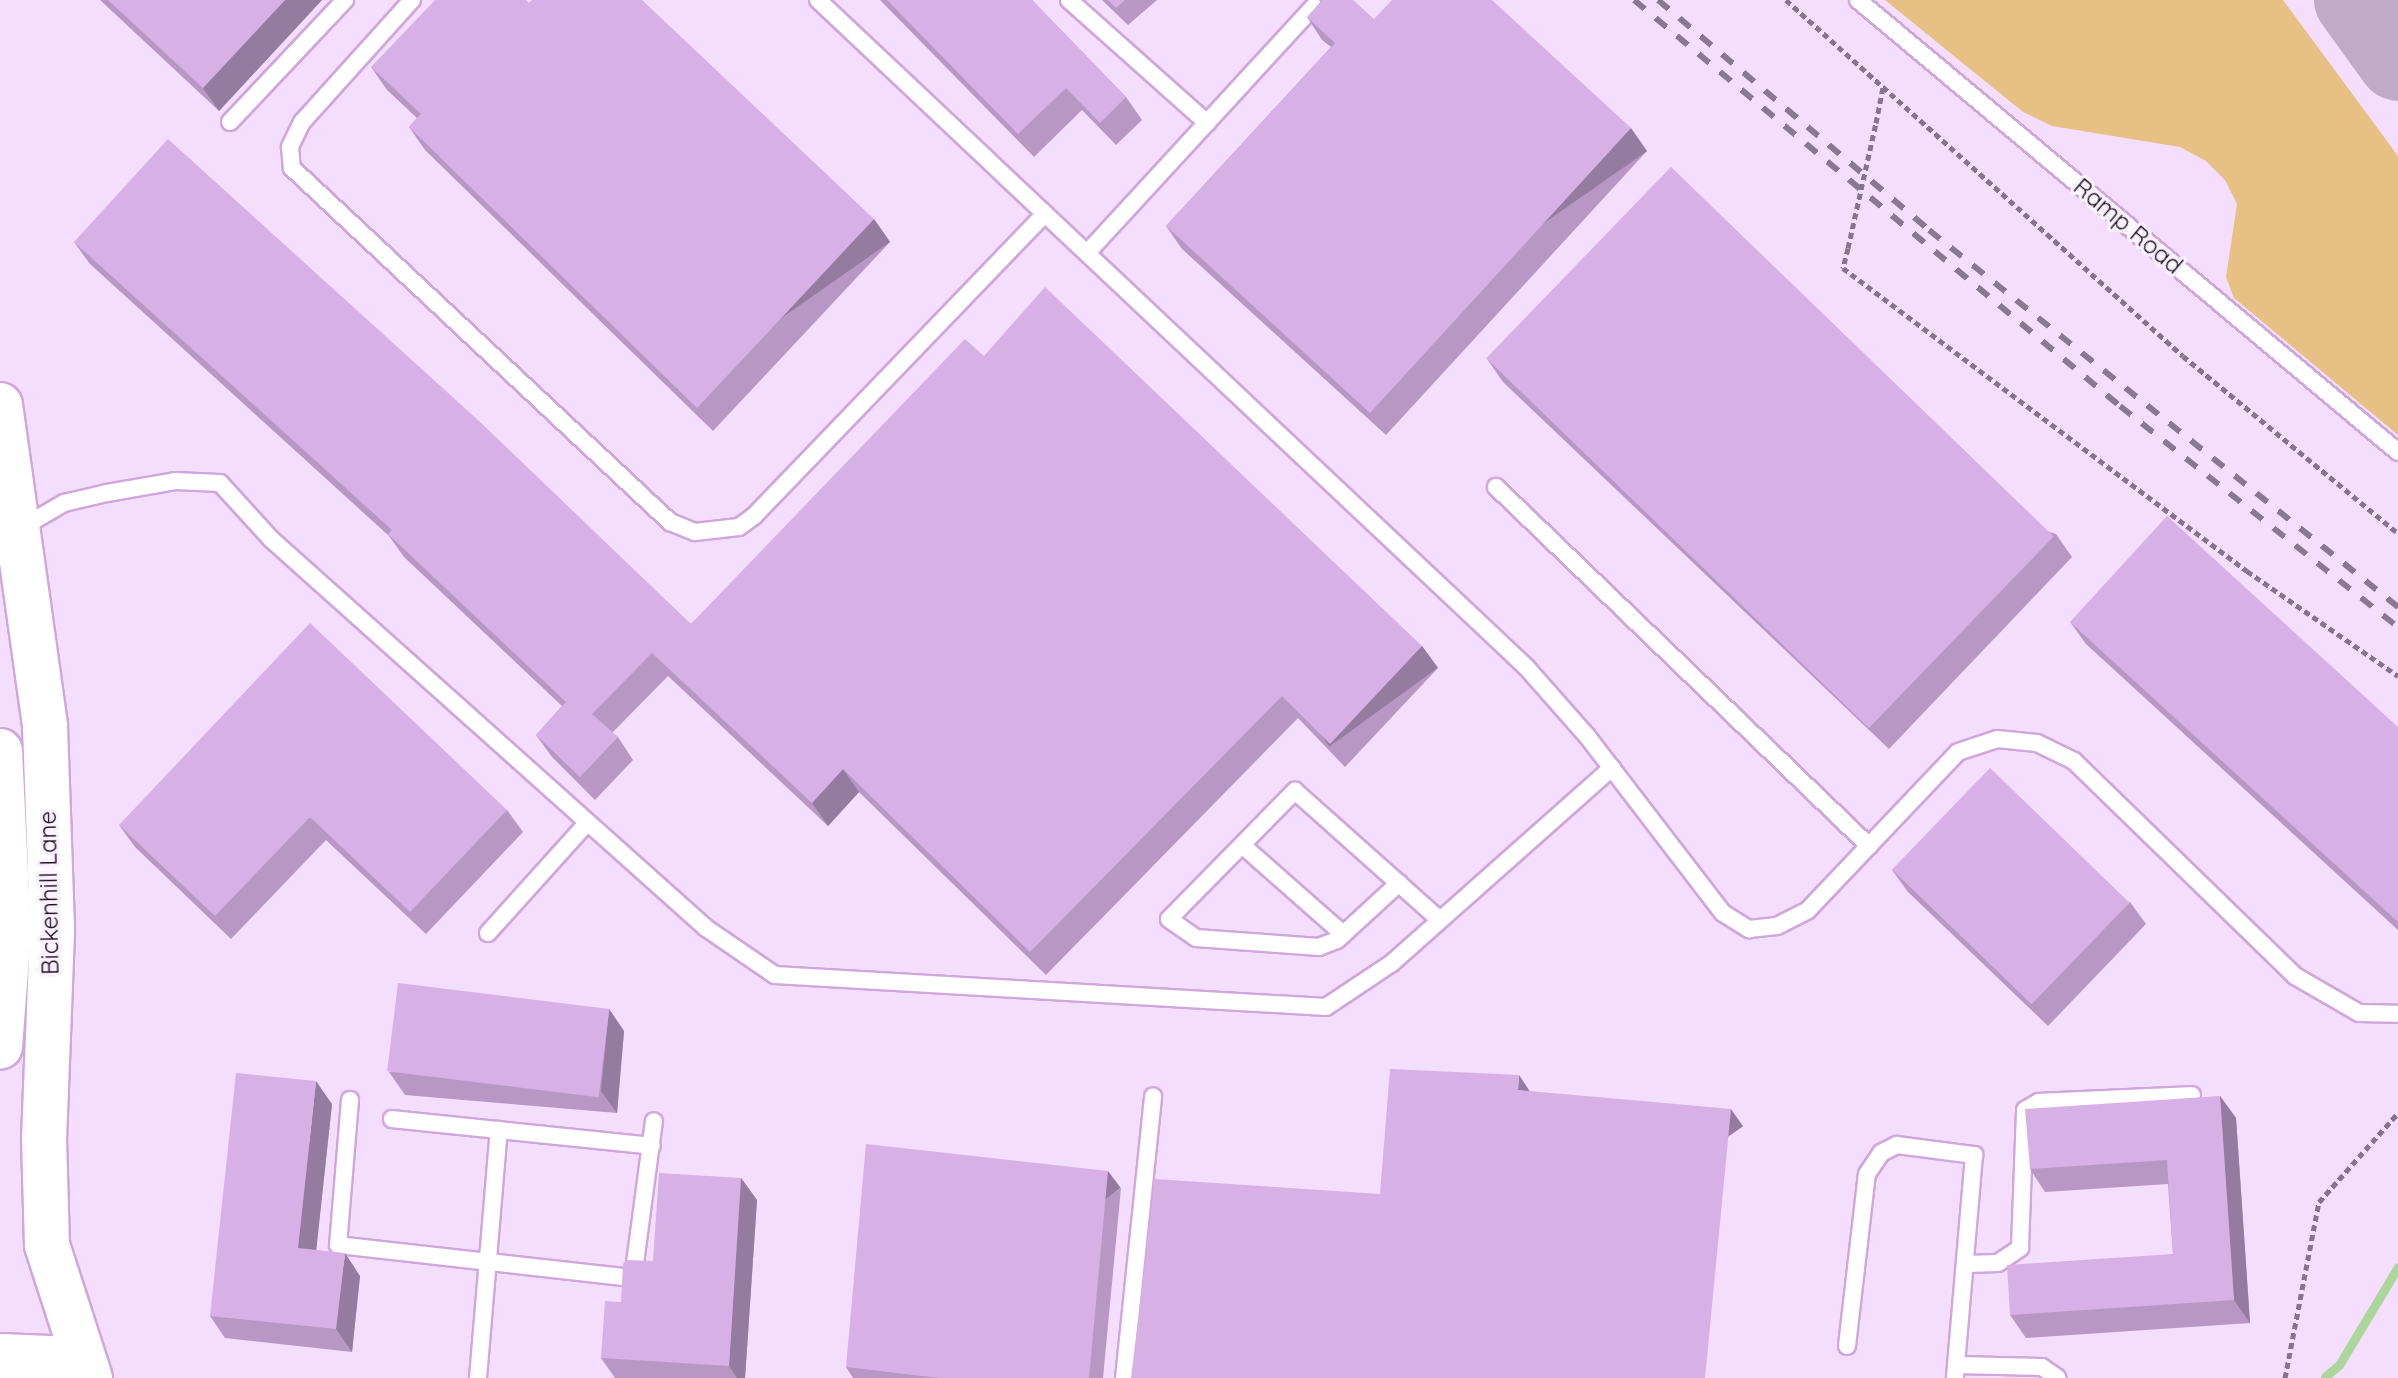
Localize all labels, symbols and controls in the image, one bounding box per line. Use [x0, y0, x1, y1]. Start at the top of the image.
street label: Ramp Road [2068, 172, 2188, 280]
street label: Bickenhill Lane [33, 811, 65, 975]

